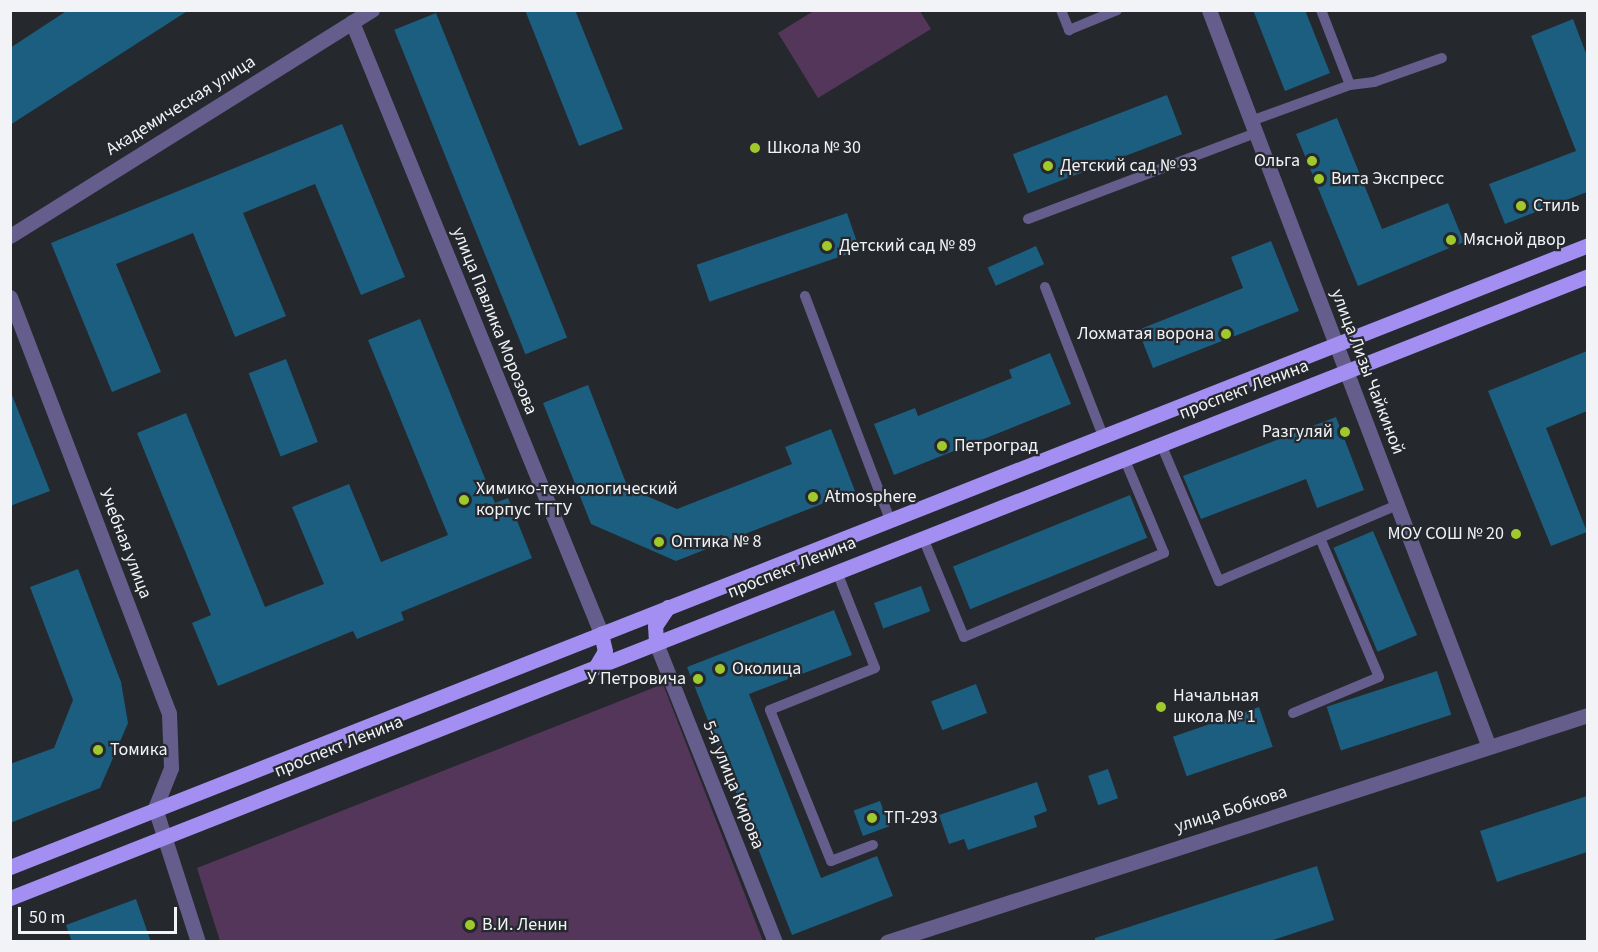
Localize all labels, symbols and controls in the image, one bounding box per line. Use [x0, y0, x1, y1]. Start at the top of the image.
street label: Академическая улица [102, 51, 260, 161]
place label: Школа № 30 [767, 137, 861, 159]
marker: Школа № 30 [748, 141, 762, 155]
place label: Ольга [1254, 150, 1300, 172]
marker: Ольга [1305, 154, 1319, 168]
place label: Детский сад № 93 [1060, 155, 1197, 177]
marker: Детский сад № 93 [1041, 159, 1055, 173]
place label: Вита Экспресс [1331, 168, 1444, 190]
marker: Вита Экспресс [1312, 172, 1326, 186]
place label: Стиль [1533, 195, 1580, 217]
marker: Стиль [1514, 199, 1528, 213]
street label: улица Павлика Морозова [446, 224, 542, 418]
place label: Мясной двор [1463, 229, 1566, 251]
marker: Мясной двор [1444, 233, 1458, 247]
place label: Детский сад № 89 [839, 235, 976, 257]
marker: Детский сад № 89 [820, 239, 834, 253]
street label: улица Лизы Чайкиной [1325, 286, 1409, 458]
place label: Лохматая ворона [1077, 323, 1214, 345]
marker: Лохматая ворона [1219, 327, 1233, 341]
street label: проспект Ленина [1176, 355, 1312, 425]
place label: Разгуляй [1262, 421, 1333, 443]
marker: Разгуляй [1338, 425, 1352, 439]
place label: Петроград [954, 435, 1038, 457]
marker: Петроград [935, 439, 949, 453]
place label: Химико-технологический корпус ТГТУ [476, 479, 678, 522]
street label: Учебная улица [94, 486, 156, 602]
place label: Atmosphere [825, 486, 916, 508]
marker: Atmosphere [806, 490, 820, 504]
marker: Химико-технологический корпус ТГТУ [457, 493, 471, 507]
place label: МОУ СОШ № 20 [1387, 523, 1504, 545]
marker: МОУ СОШ № 20 [1509, 527, 1523, 541]
place label: Оптика № 8 [671, 531, 761, 553]
street label: проспект Ленина [724, 532, 860, 604]
marker: Оптика № 8 [652, 535, 666, 549]
place label: Околица [732, 658, 801, 680]
marker: Околица [713, 662, 727, 676]
place label: У Петровича [587, 668, 686, 690]
marker: У Петровича [691, 672, 705, 686]
place label: Начальная школа № 1 [1173, 686, 1259, 728]
marker: Начальная школа № 1 [1154, 700, 1168, 714]
street label: проспект Ленина [271, 711, 407, 783]
street label: 5-я улица Кирова [697, 718, 769, 852]
place label: Томика [110, 739, 168, 761]
marker: Томика [91, 743, 105, 757]
street label: улица Бобкова [1172, 782, 1290, 838]
place label: ТП-293 [884, 807, 938, 829]
marker: ТП-293 [865, 811, 879, 825]
scale bar [21, 895, 180, 933]
text: 50 m [29, 905, 65, 930]
place label: В.И. Ленин [482, 914, 568, 936]
marker: В.И. Ленин [463, 918, 477, 932]

